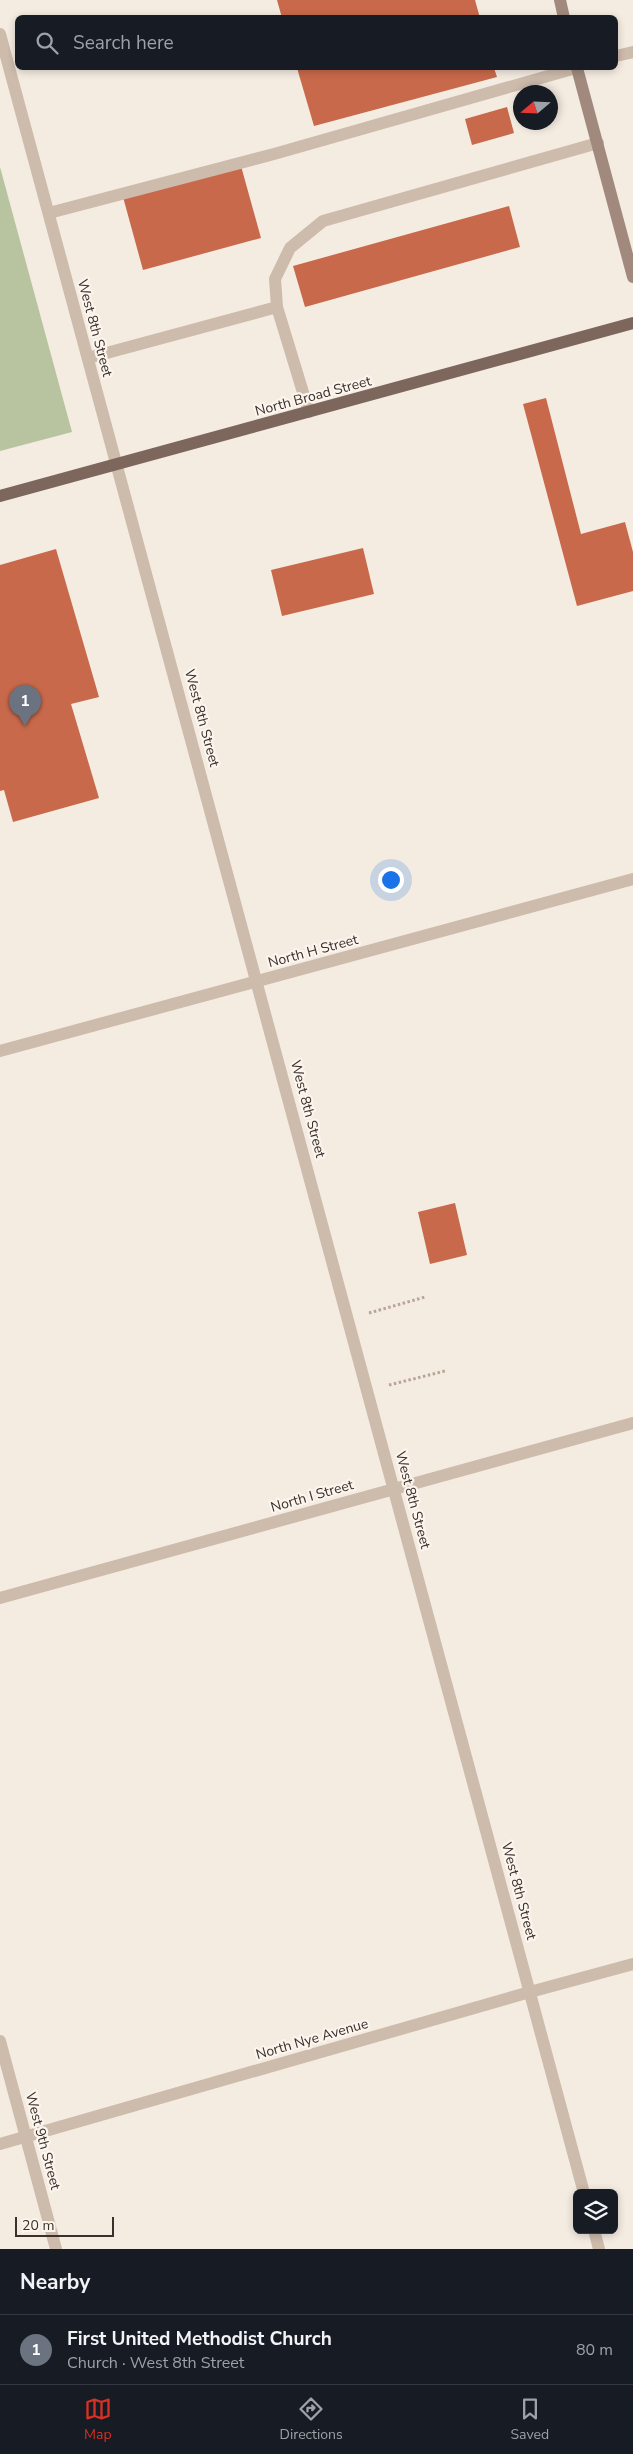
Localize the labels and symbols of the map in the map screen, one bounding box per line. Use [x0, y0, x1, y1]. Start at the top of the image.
north arrow [513, 85, 558, 130]
street label: West 8th Street [73, 277, 117, 379]
street label: North Broad Street [253, 371, 373, 421]
street label: West 8th Street [180, 667, 224, 769]
pin: 1 [9, 685, 41, 726]
your location [378, 867, 404, 893]
street label: North H Street [266, 930, 360, 972]
street label: West 8th Street [286, 1058, 330, 1160]
street label: West 8th Street [391, 1449, 435, 1551]
street label: North I Street [268, 1475, 356, 1517]
street label: West 8th Street [497, 1840, 541, 1942]
street label: North Nye Avenue [254, 2014, 370, 2064]
street label: West 9th Street [21, 2090, 65, 2192]
scale bar [15, 2214, 114, 2237]

